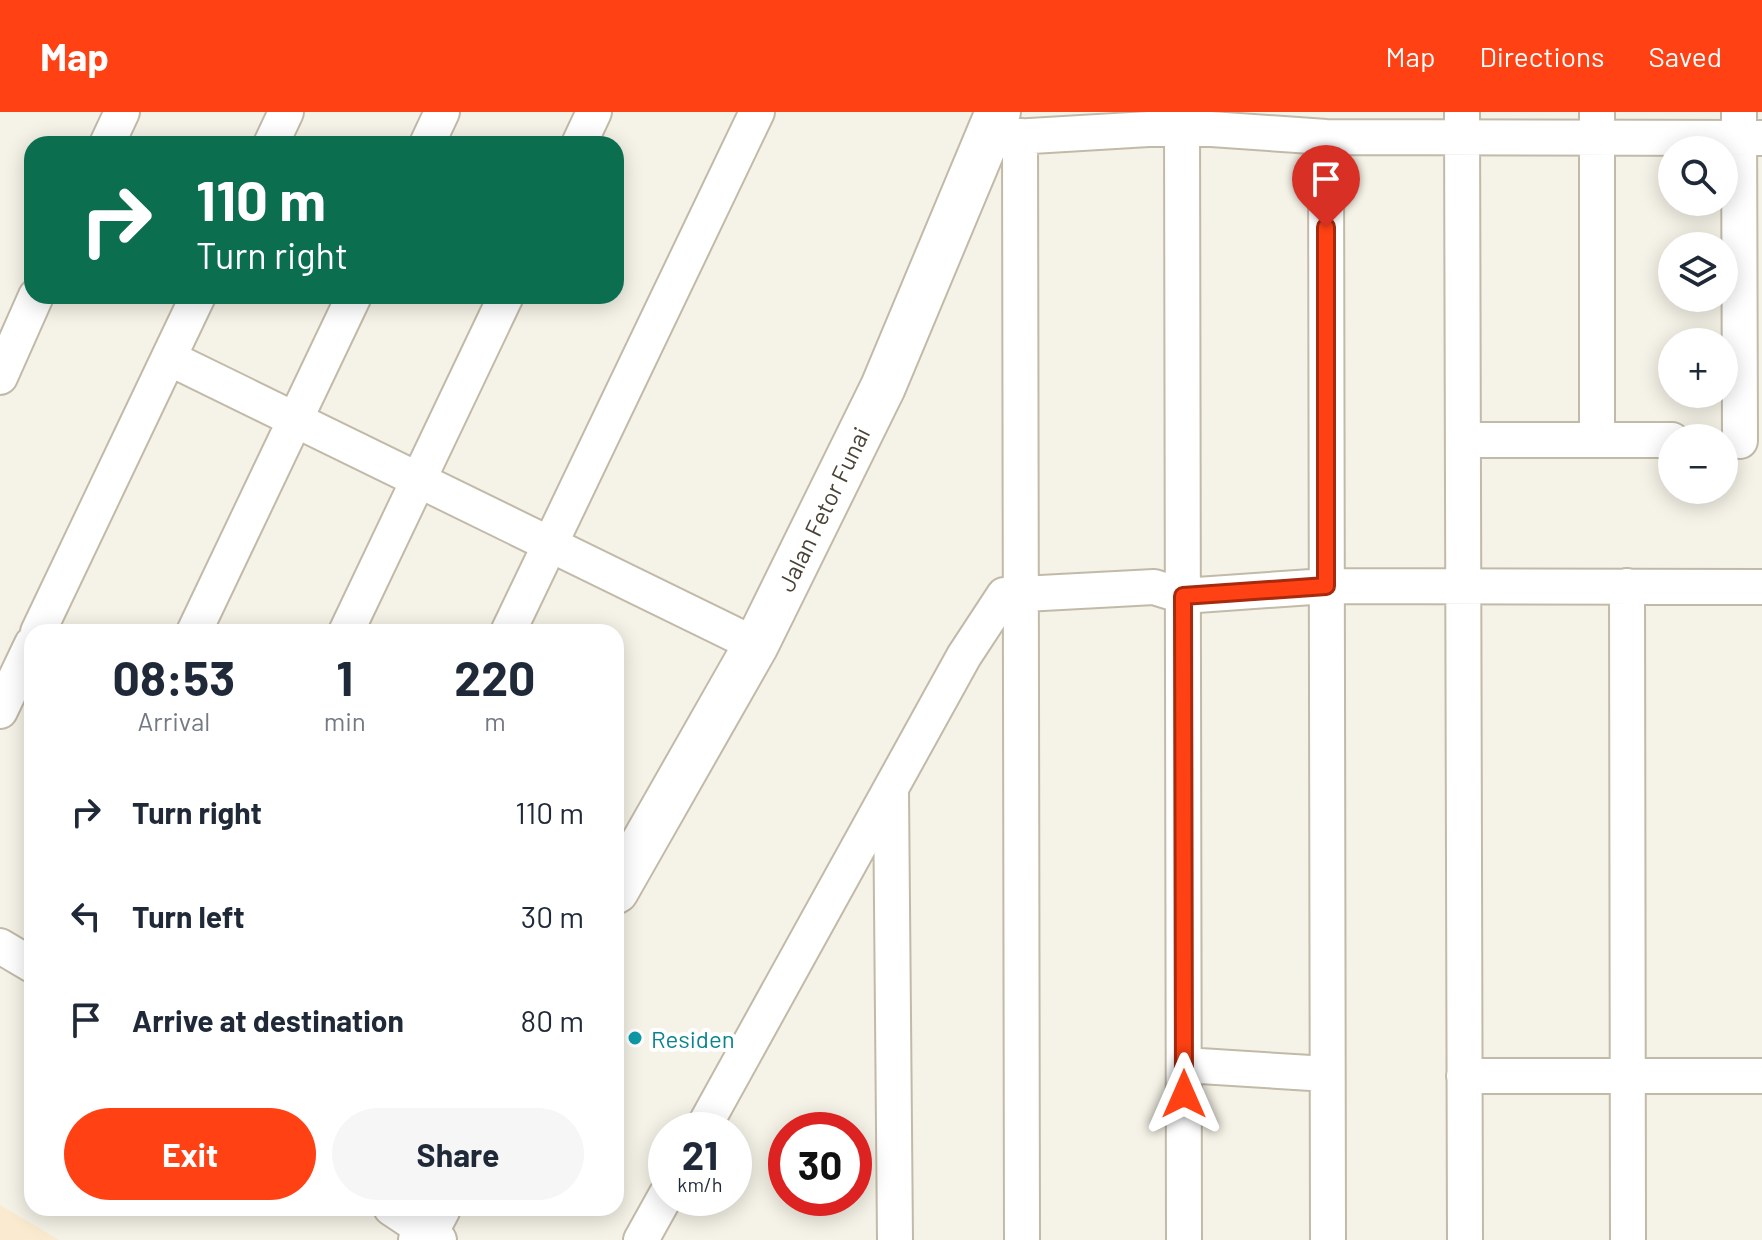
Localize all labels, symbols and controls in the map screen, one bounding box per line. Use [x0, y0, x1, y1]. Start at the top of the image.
text: Map [40, 33, 109, 79]
text: Map [1386, 39, 1435, 73]
text: Directions [1479, 39, 1605, 73]
text: Saved [1649, 39, 1722, 73]
map controls [1658, 136, 1738, 504]
button: search [1658, 136, 1738, 216]
pin [1292, 145, 1360, 227]
icon: arrive [1304, 157, 1348, 201]
text: 110 m [196, 165, 326, 232]
icon: right [64, 168, 168, 272]
button: layers [1658, 232, 1738, 312]
text: Turn right [196, 233, 348, 276]
button: + [1658, 328, 1738, 408]
street label: Jalan Fetor Funai [771, 422, 875, 596]
button: − [1658, 424, 1738, 504]
text: 08:53 [113, 648, 235, 706]
text: 1 [336, 648, 353, 706]
text: 220 [454, 648, 535, 706]
text: Arrival [137, 705, 210, 736]
text: min [324, 705, 366, 736]
text: m [484, 705, 506, 736]
icon: right [64, 790, 108, 834]
text: Turn right [132, 794, 262, 830]
text: 110 m [515, 794, 584, 830]
icon: left [64, 894, 108, 938]
text: Turn left [132, 898, 245, 934]
text: 30 m [521, 898, 584, 934]
icon: arrive [64, 998, 108, 1042]
text: Arrive at destination [132, 1002, 404, 1038]
text: 80 m [521, 1002, 584, 1038]
place label: Residen [651, 1024, 735, 1053]
marker: Residen [626, 1029, 644, 1047]
position arrow [1142, 1052, 1226, 1136]
button: Exit [64, 1108, 316, 1200]
button: Share [332, 1108, 584, 1200]
speed limit sign: 30 [768, 1112, 872, 1216]
text: 21 [682, 1130, 718, 1178]
text: km/h [677, 1172, 723, 1196]

